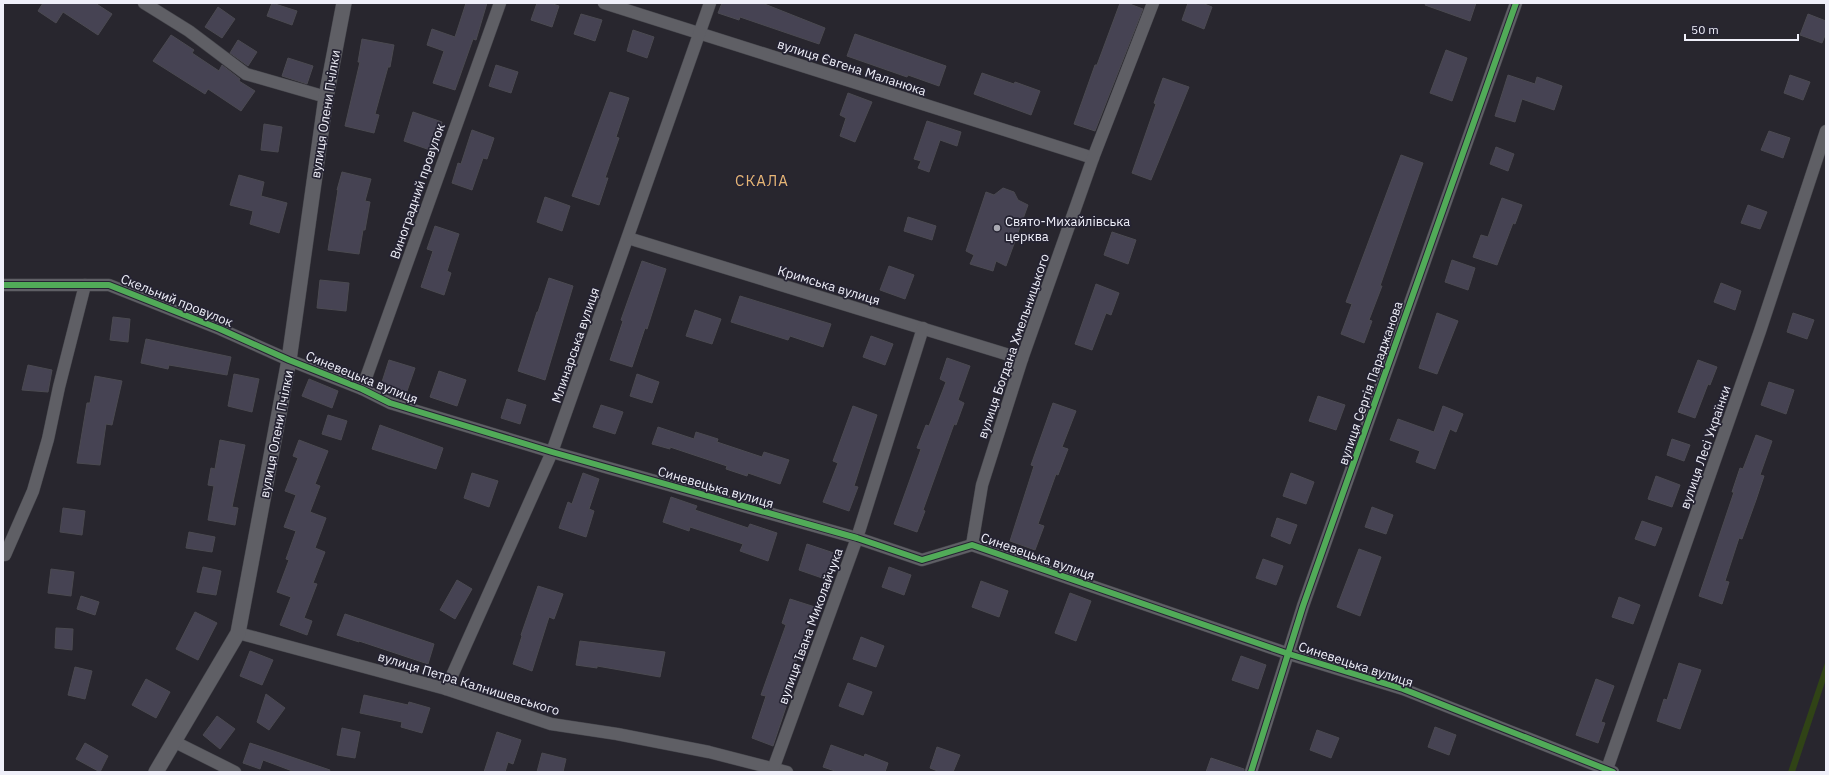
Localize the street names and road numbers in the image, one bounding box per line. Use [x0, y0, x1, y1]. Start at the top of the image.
street label: вулиця Євгена Маланюка [775, 35, 929, 100]
street label: вулиця Олени Пчілки [307, 49, 344, 179]
street label: Виноградний провулок [386, 121, 449, 261]
street label: вулиця Богдана Хмельницького [974, 251, 1053, 441]
street label: Кримська вулиця [776, 262, 882, 309]
street label: Скельний провулок [118, 270, 236, 331]
street label: Млинарська вулиця [548, 285, 603, 405]
street label: вулиця Сергія Параджанова [1334, 299, 1407, 467]
street label: Синевецька вулиця [303, 347, 420, 408]
street label: вулиця Олени Пчілки [256, 369, 297, 499]
street label: вулиця Лесі Українки [1676, 383, 1735, 511]
street label: Синевецька вулиця [656, 463, 776, 512]
street label: Синевецька вулиця [979, 529, 1097, 584]
street label: вулиця Івана Миколайчука [774, 546, 847, 707]
street label: Синевецька вулиця [1296, 638, 1415, 691]
street label: вулиця Петра Калнишевського [376, 648, 562, 719]

